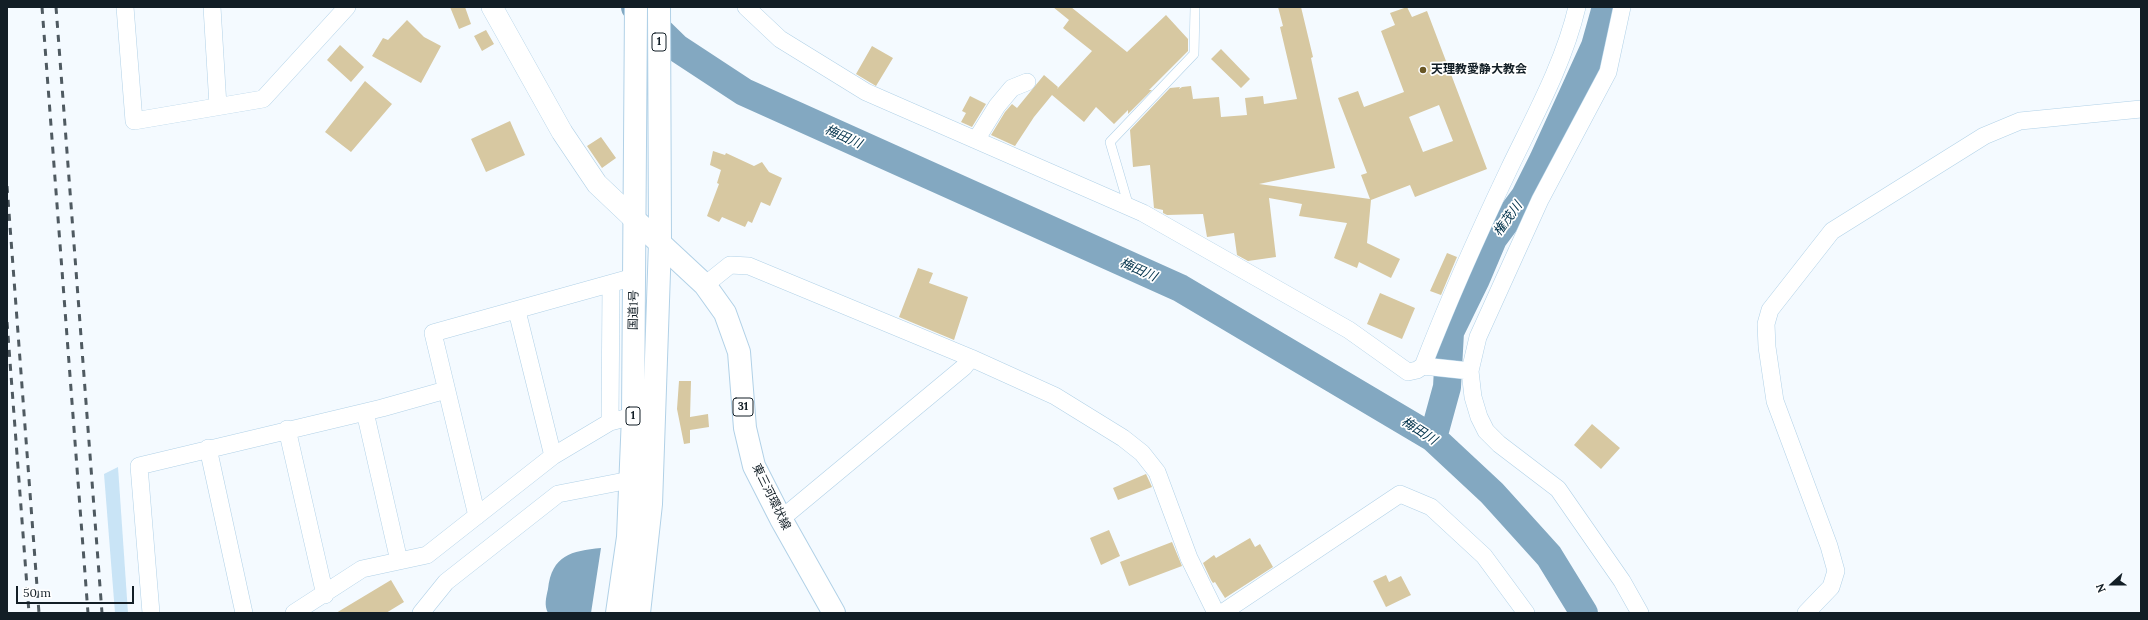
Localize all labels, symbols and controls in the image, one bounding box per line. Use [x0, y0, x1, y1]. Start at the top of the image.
road number: 1 [652, 33, 666, 51]
place label: 天理教愛静大教会 [1431, 63, 1527, 77]
marker: 天理教愛静大教会 [1418, 65, 1428, 75]
water label: 梅田川 [822, 122, 864, 152]
water label: 権茂川 [1490, 199, 1526, 239]
water label: 梅田川 [1117, 255, 1159, 285]
street label: 国道1号 [626, 290, 642, 330]
road number: 31 [733, 398, 753, 416]
road number: 1 [626, 407, 640, 425]
water label: 梅田川 [1398, 414, 1440, 448]
street label: 東三河環状線 [749, 461, 793, 533]
north arrow [2092, 564, 2132, 604]
scale bar [18, 578, 136, 604]
text: N [2093, 582, 2109, 595]
text: 50 m [23, 585, 51, 600]

